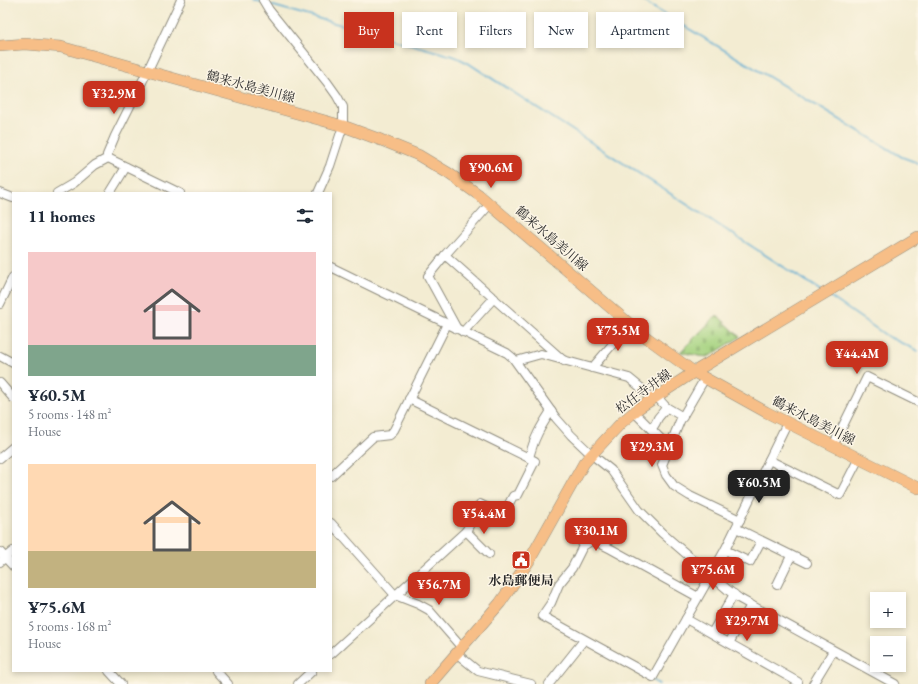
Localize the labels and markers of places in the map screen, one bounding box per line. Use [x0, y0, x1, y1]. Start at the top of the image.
pin: ¥32.9M [81, 81, 147, 115]
pin: ¥90.6M [458, 155, 524, 189]
pin: ¥75.5M [585, 318, 651, 352]
pin: ¥44.4M [824, 341, 890, 375]
pin: ¥29.3M [619, 434, 685, 468]
pin: ¥60.5M [726, 470, 792, 504]
pin: ¥54.4M [451, 501, 517, 535]
pin: ¥30.1M [563, 518, 629, 552]
public building icon: 水島郵便局 [510, 549, 532, 571]
pin: ¥75.6M [680, 557, 746, 591]
pin: ¥56.7M [406, 572, 472, 606]
place label: 水島郵便局 [488, 572, 554, 589]
pin: ¥29.7M [714, 608, 780, 642]

